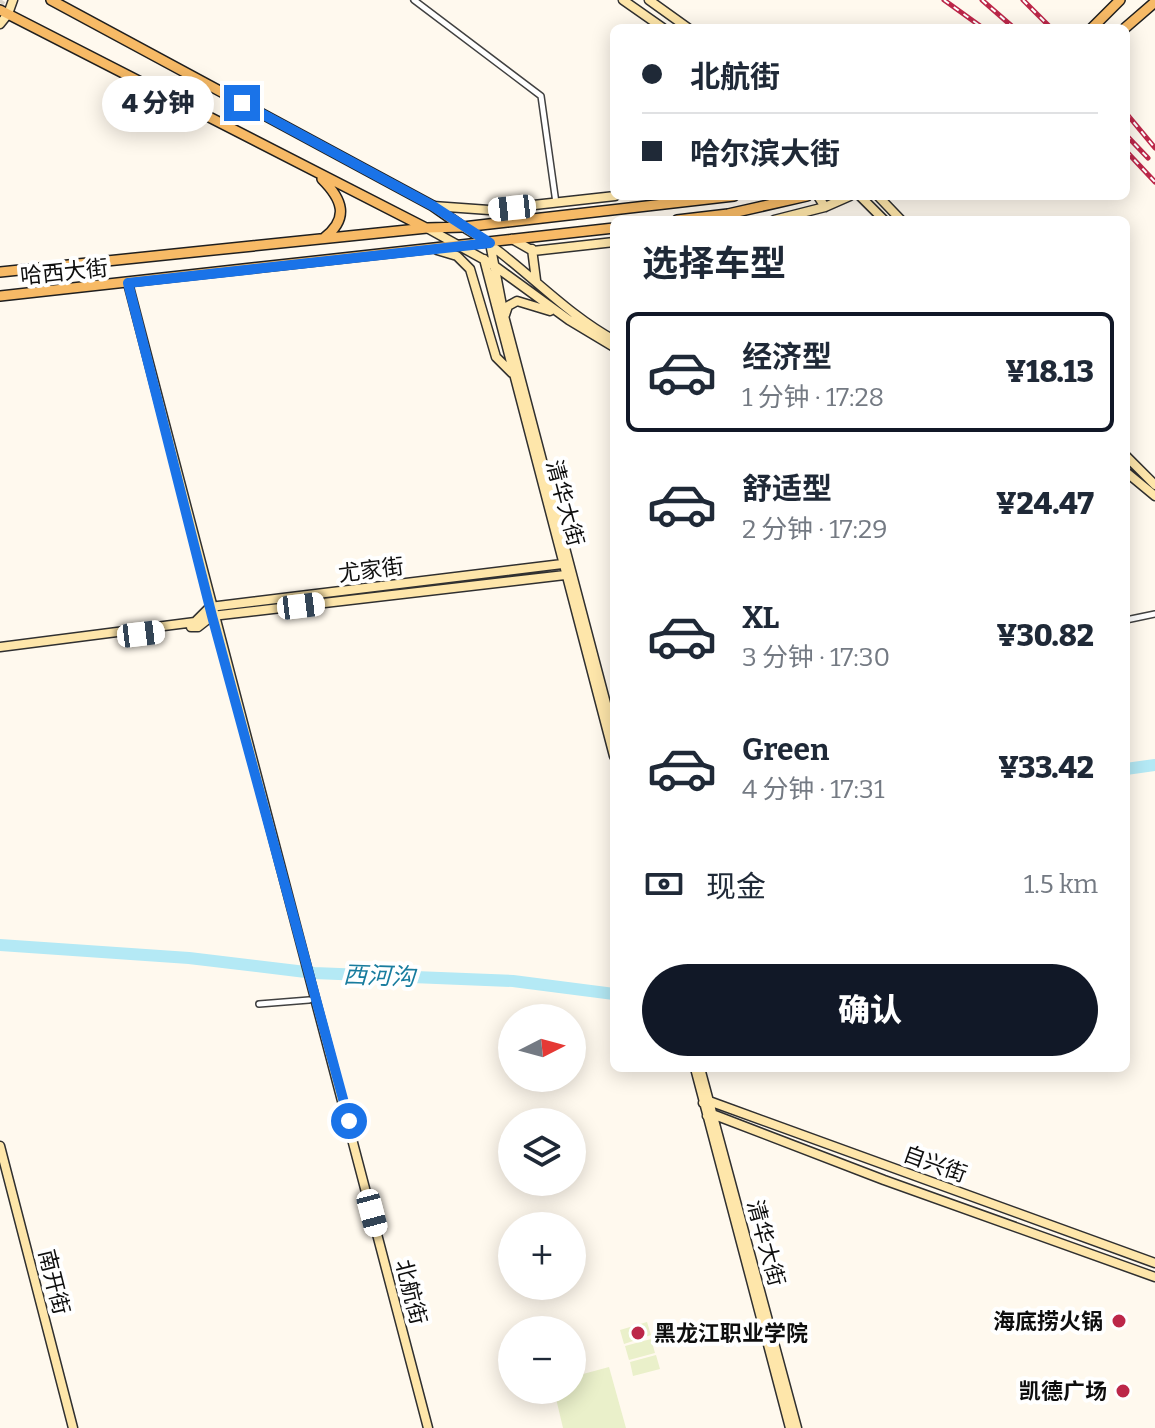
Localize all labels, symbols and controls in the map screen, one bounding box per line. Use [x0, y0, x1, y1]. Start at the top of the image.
text: 北航街 [690, 59, 780, 95]
callout: 4 分钟 [102, 75, 214, 131]
route end [224, 85, 260, 121]
text: 4 分钟 [122, 88, 194, 119]
text: 哈尔滨大街 [690, 136, 840, 172]
car [487, 194, 537, 222]
text: 选择车型 [642, 242, 786, 286]
street label: 哈西大街 [19, 254, 109, 290]
icon: car [646, 336, 718, 408]
text: 经济型 [742, 339, 832, 375]
text: ¥18.13 [1006, 354, 1094, 390]
text: 1 分钟 · 17:28 [742, 382, 884, 413]
street label: 清华大街 [541, 457, 589, 549]
icon: car [646, 468, 718, 540]
text: 舒适型 [742, 471, 832, 507]
text: ¥24.47 [996, 486, 1094, 522]
text: 2 分钟 · 17:29 [742, 514, 887, 545]
street label: 尤家街 [337, 553, 405, 587]
car [276, 591, 326, 621]
icon: car [646, 600, 718, 672]
text: XL [742, 600, 779, 636]
text: ¥30.82 [997, 618, 1094, 654]
car [116, 619, 166, 649]
text: 3 分钟 · 17:30 [742, 642, 890, 673]
icon: car [646, 732, 718, 804]
text: Green [742, 732, 829, 768]
text: ¥33.42 [998, 750, 1094, 786]
text: 4 分钟 · 17:31 [742, 774, 884, 805]
icon: cash [642, 862, 686, 906]
text: 现金 [706, 869, 766, 905]
text: 1.5 km [1024, 869, 1098, 900]
water label: 西河沟 [343, 961, 418, 991]
button: 确认 [642, 964, 1098, 1056]
north arrow [498, 1004, 586, 1092]
map controls [498, 1004, 586, 1404]
route start [331, 1103, 367, 1139]
button: layers [498, 1108, 586, 1196]
street label: 自兴街 [899, 1140, 971, 1188]
car [354, 1187, 390, 1239]
street label: 清华大街 [742, 1197, 790, 1289]
button: + [498, 1212, 586, 1300]
street label: 南开街 [33, 1247, 75, 1317]
street label: 北航街 [390, 1257, 432, 1327]
place label: 海底捞火锅 [993, 1308, 1103, 1335]
marker: 海底捞火锅 [1110, 1312, 1128, 1330]
button: − [498, 1316, 586, 1404]
place label: 黑龙江职业学院 [654, 1320, 808, 1347]
marker: 黑龙江职业学院 [629, 1324, 647, 1342]
place label: 凯德广场 [1019, 1378, 1107, 1405]
marker: 凯德广场 [1114, 1382, 1132, 1400]

